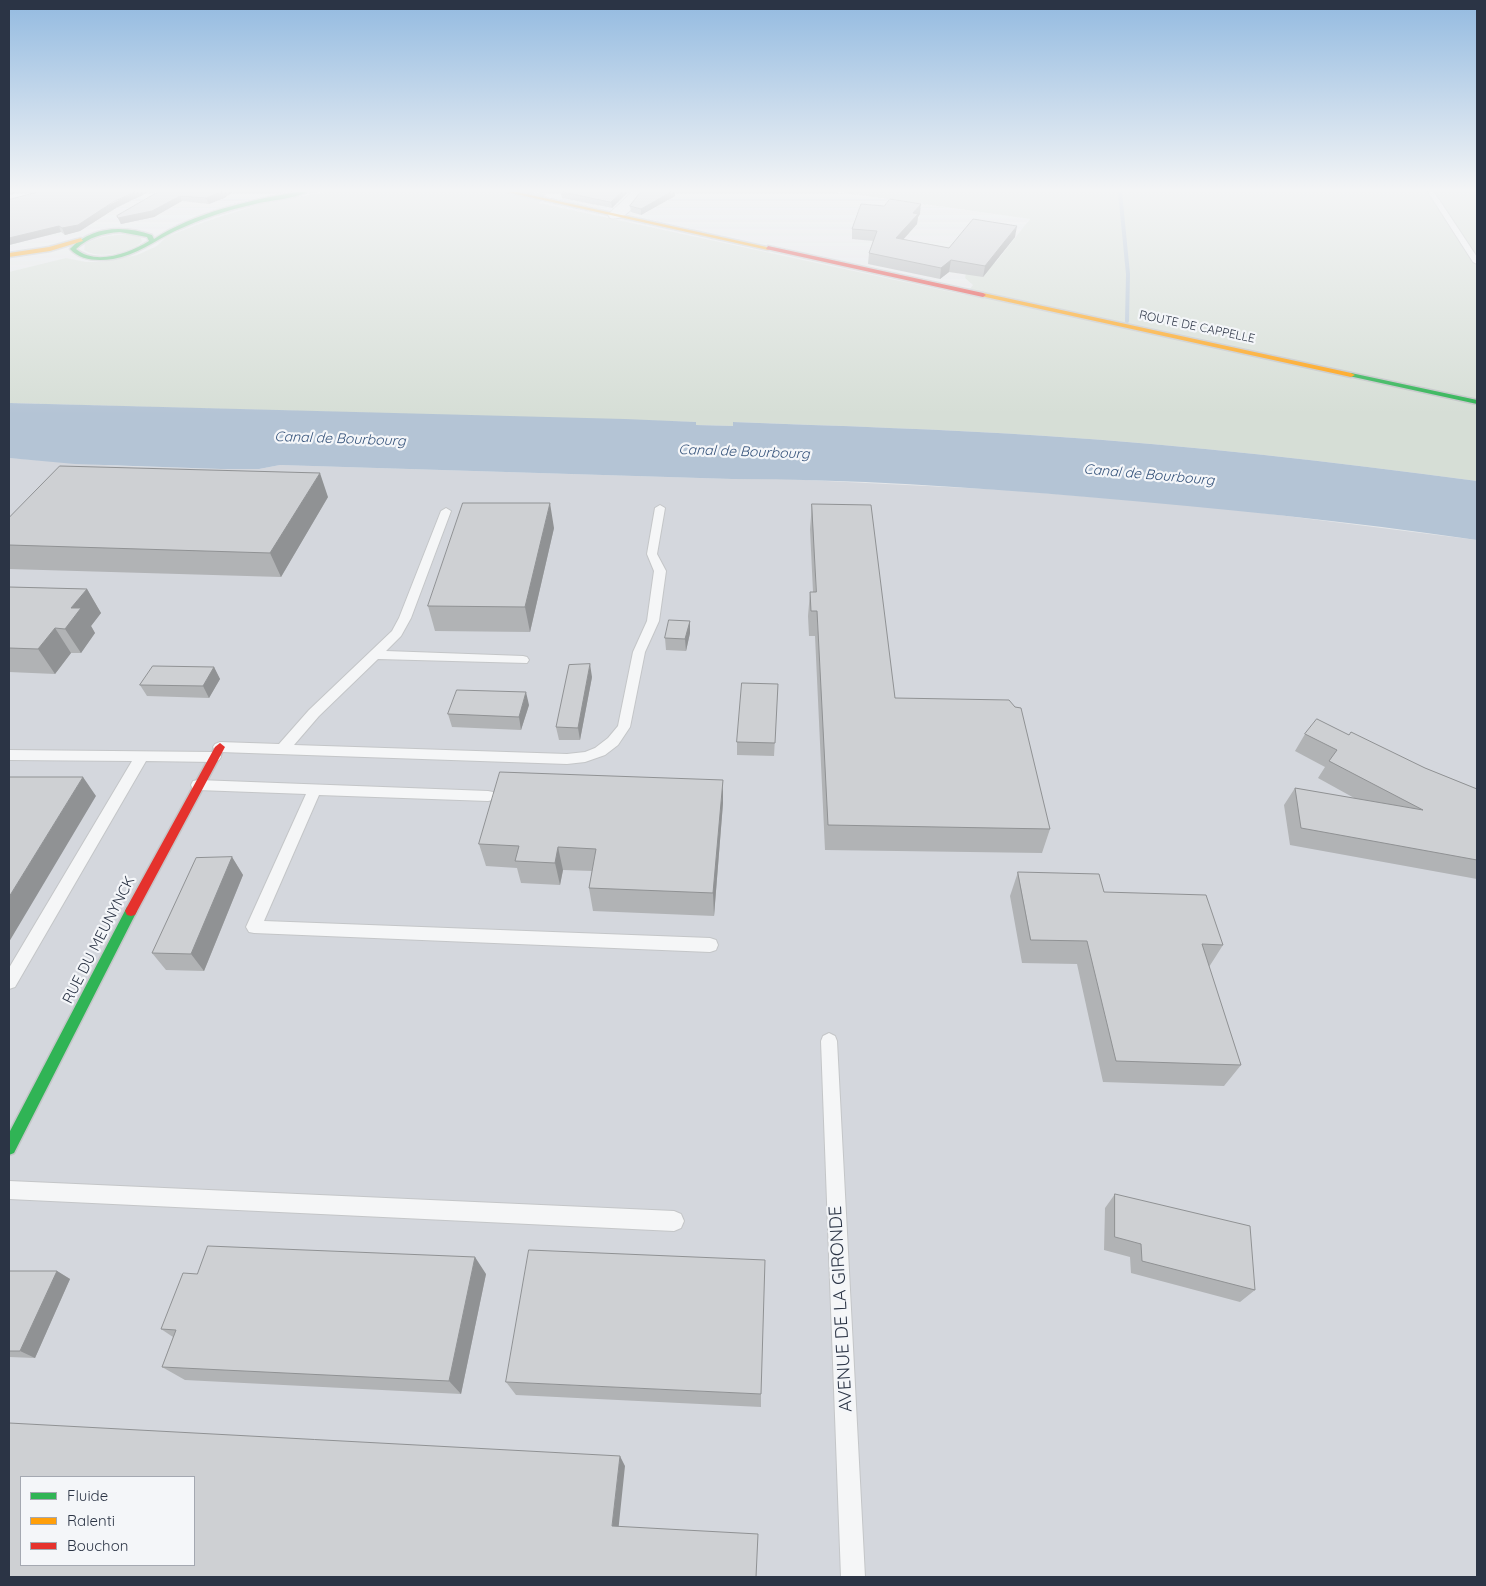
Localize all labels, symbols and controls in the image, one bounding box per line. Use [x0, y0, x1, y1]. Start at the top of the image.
street label: ROUTE DE CAPPELLE [1138, 308, 1256, 346]
water label: Canal de Bourbourg [274, 428, 406, 450]
water label: Canal de Bourbourg [678, 441, 810, 463]
water label: Canal de Bourbourg [1083, 461, 1215, 489]
street label: RUE DU MEUNYNCK [59, 873, 139, 1007]
street label: AVENUE DE LA GIRONDE [825, 1205, 857, 1413]
legend [20, 1476, 195, 1566]
text: Fluide [67, 1486, 108, 1505]
text: Ralenti [67, 1511, 115, 1530]
text: Bouchon [67, 1536, 128, 1555]

